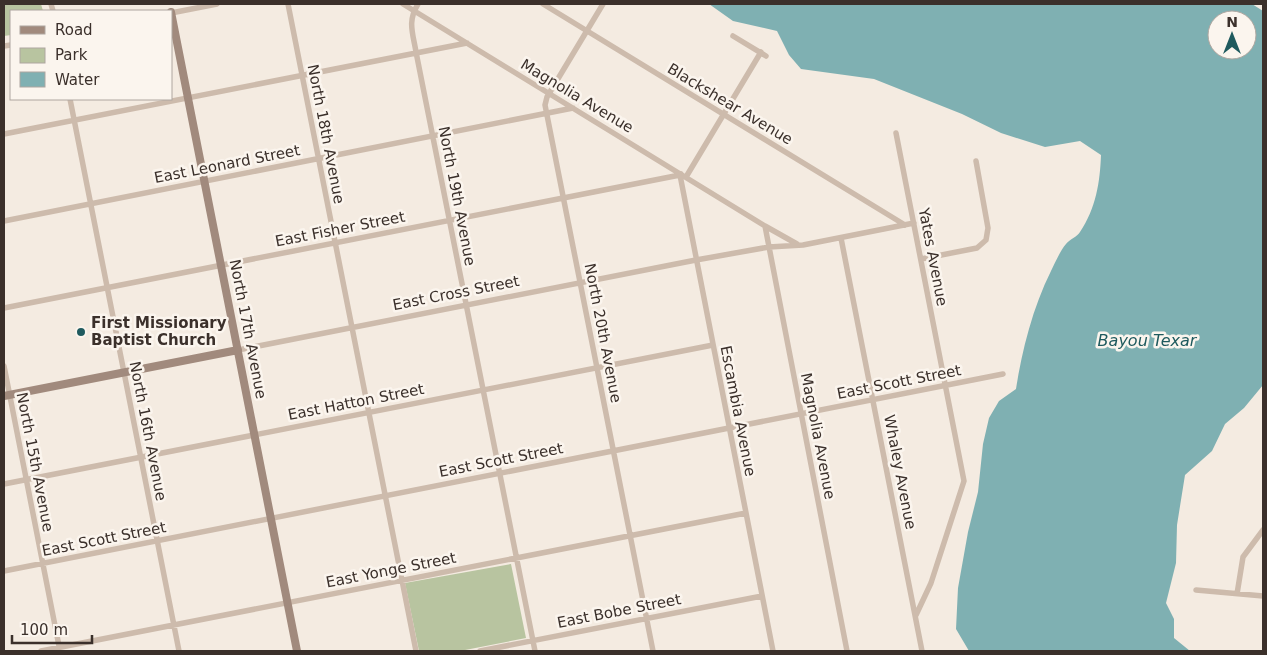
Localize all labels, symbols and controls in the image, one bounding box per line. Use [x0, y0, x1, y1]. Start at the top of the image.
legend [10, 10, 172, 100]
north arrow [1207, 10, 1257, 60]
text: N [1226, 14, 1238, 30]
text: Road [55, 21, 93, 39]
text: Park [55, 46, 88, 64]
street label: Magnolia Avenue [517, 55, 637, 137]
street label: Blackshear Avenue [664, 59, 796, 149]
street label: North 18th Avenue [304, 63, 348, 205]
text: Water [55, 71, 100, 89]
street label: North 19th Avenue [435, 125, 479, 267]
street label: East Leonard Street [153, 141, 302, 187]
street label: Yates Avenue [914, 205, 951, 308]
street label: East Fisher Street [274, 208, 407, 250]
street label: North 17th Avenue [226, 258, 270, 400]
street label: North 20th Avenue [581, 262, 625, 404]
street label: East Cross Street [391, 272, 521, 314]
place label: First Missionary Baptist Church [91, 314, 227, 349]
marker: First Missionary Baptist Church [75, 326, 87, 338]
water label: Bayou Texar [1098, 331, 1198, 350]
street label: Escambia Avenue [717, 344, 759, 478]
street label: North 16th Avenue [126, 360, 170, 502]
street label: East Scott Street [835, 361, 963, 403]
street label: Magnolia Avenue [797, 371, 839, 501]
street label: East Hatton Street [286, 380, 426, 424]
street label: North 15th Avenue [13, 391, 57, 533]
street label: Whaley Avenue [880, 413, 920, 531]
street label: East Scott Street [437, 439, 565, 481]
street label: East Scott Street [40, 518, 168, 560]
street label: East Yonge Street [324, 549, 458, 591]
street label: East Bobe Street [556, 590, 683, 632]
scale bar [12, 612, 92, 644]
text: 100 m [20, 621, 68, 639]

